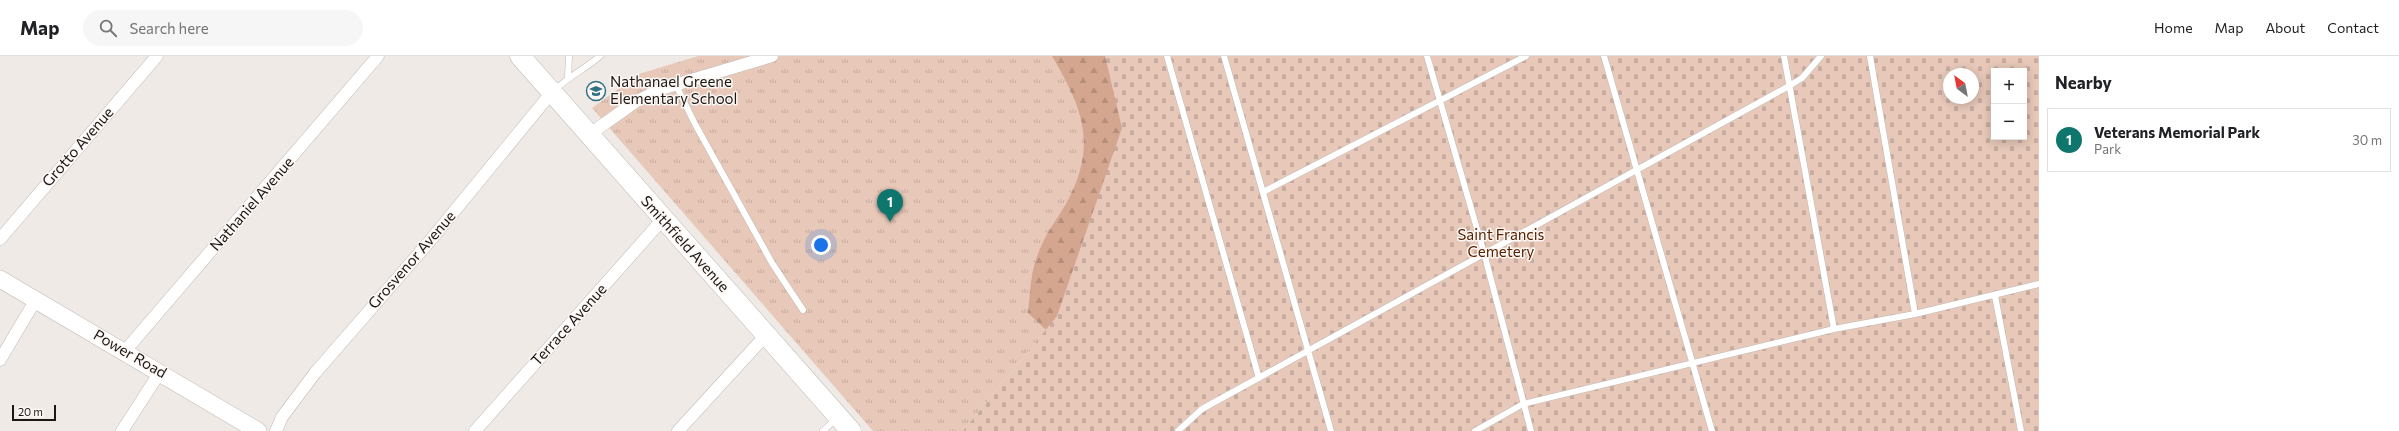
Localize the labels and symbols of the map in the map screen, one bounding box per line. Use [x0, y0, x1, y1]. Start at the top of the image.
north arrow [1943, 68, 1979, 104]
place label: Nathanael Greene Elementary School [610, 72, 737, 107]
school or university icon: Nathanael Greene Elementary School [585, 80, 607, 102]
street label: Grotto Avenue [38, 103, 117, 190]
street label: Nathaniel Avenue [205, 153, 297, 254]
pin: 1 [877, 189, 903, 222]
street label: Smithfield Avenue [638, 191, 734, 295]
street label: Grosvenor Avenue [364, 207, 459, 312]
park label: Saint Francis Cemetery [1458, 225, 1545, 260]
your location [811, 235, 831, 255]
street label: Terrace Avenue [527, 280, 610, 369]
street label: Power Road [91, 325, 170, 381]
scale bar [12, 403, 56, 422]

